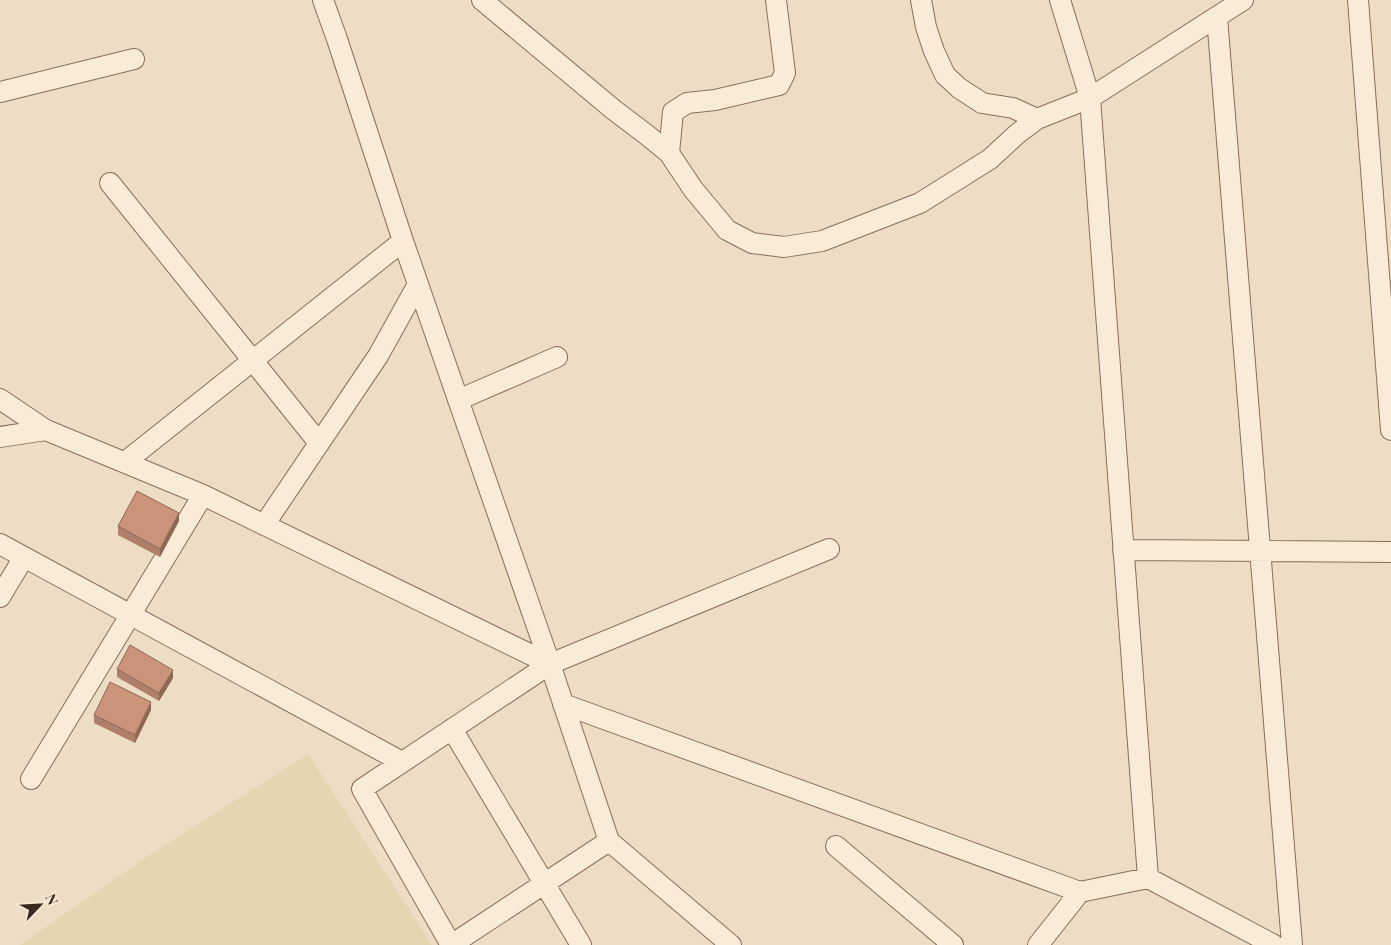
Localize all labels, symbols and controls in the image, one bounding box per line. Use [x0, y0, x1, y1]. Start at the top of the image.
north arrow [15, 880, 65, 930]
text: N [41, 891, 63, 908]

